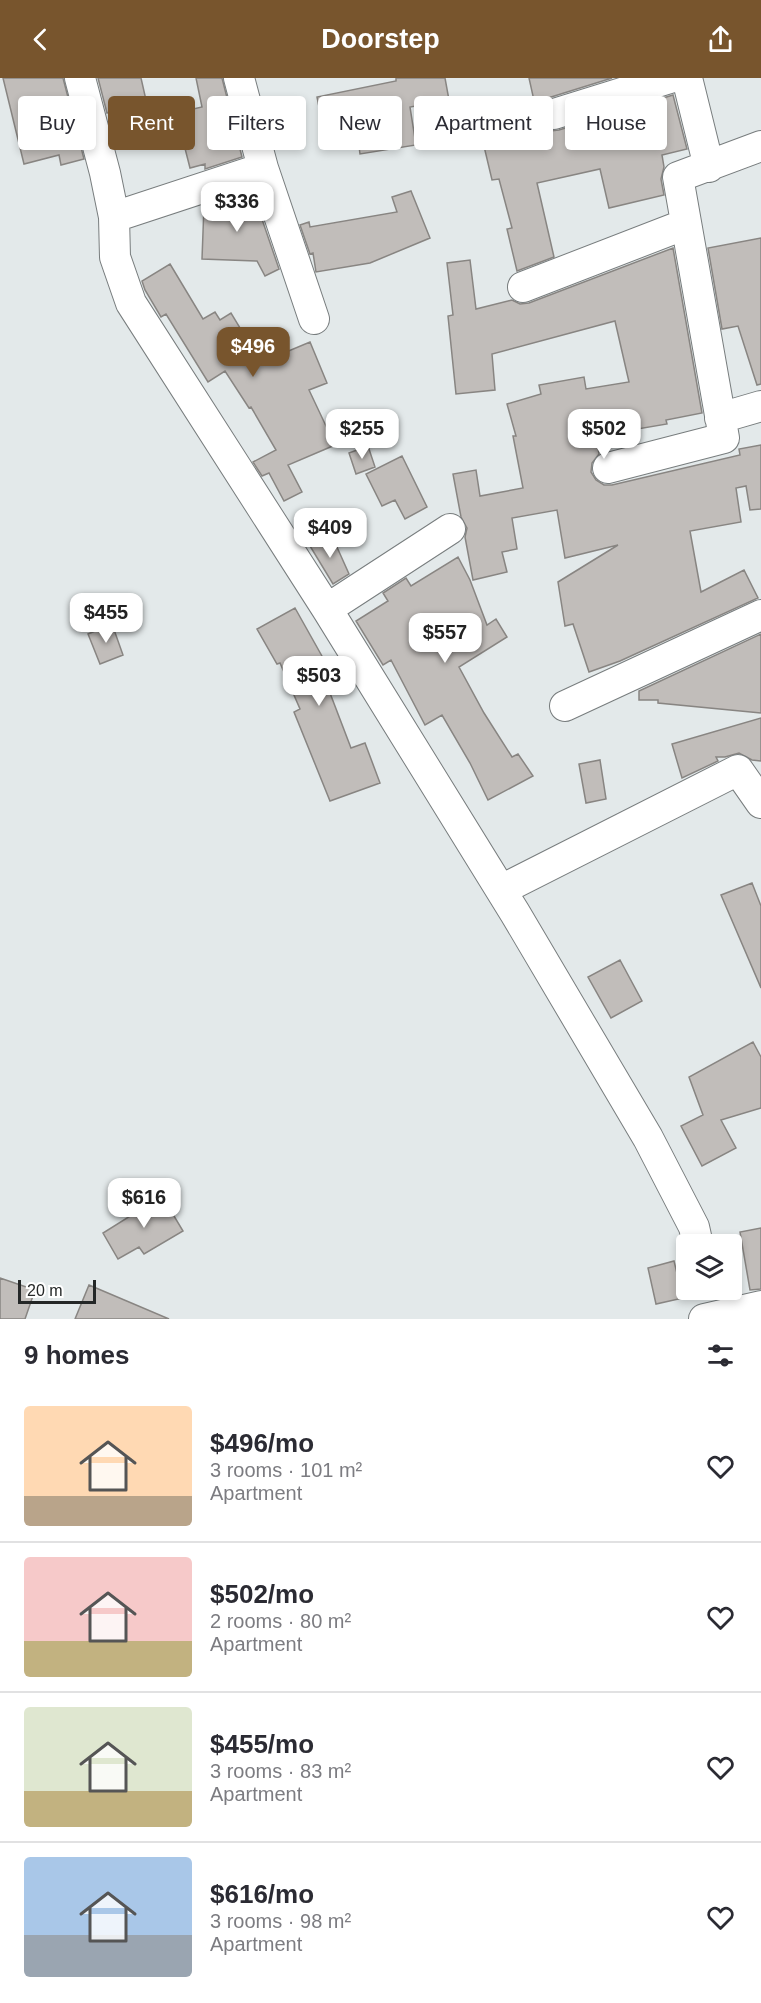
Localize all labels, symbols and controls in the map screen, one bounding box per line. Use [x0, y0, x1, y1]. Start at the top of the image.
icon: back [24, 23, 57, 56]
icon: share [704, 23, 737, 56]
text: Doorstep [321, 24, 440, 54]
chip: Buy [18, 96, 96, 150]
chip: Rent [108, 96, 195, 150]
chip: Filters [207, 96, 306, 150]
chip: New [318, 96, 402, 150]
chip: Apartment [414, 96, 553, 150]
chip: House [565, 96, 667, 150]
pin: $336 [201, 182, 273, 233]
text: $336 [215, 190, 259, 212]
pin: $496 [217, 327, 289, 378]
text: $496 [231, 335, 275, 357]
pin: $255 [326, 409, 398, 460]
pin: $502 [568, 409, 640, 460]
text: $255 [340, 417, 384, 439]
text: $502 [582, 417, 626, 439]
pin: $409 [294, 508, 366, 559]
text: $409 [308, 516, 352, 538]
pin: $455 [70, 593, 142, 644]
text: $455 [84, 601, 128, 623]
pin: $557 [409, 613, 481, 664]
text: $557 [423, 621, 467, 643]
pin: $503 [283, 656, 355, 707]
text: $503 [297, 664, 341, 686]
pin: $616 [108, 1178, 180, 1229]
text: $616 [122, 1186, 166, 1208]
map controls [676, 1234, 742, 1300]
button: layers [676, 1234, 742, 1300]
scale bar [18, 1277, 96, 1304]
text: 20 m [27, 1282, 63, 1299]
icon: filters [704, 1339, 737, 1372]
text: 9 homes [24, 1340, 130, 1370]
text: $496/mo [210, 1428, 314, 1458]
icon: home [72, 1430, 144, 1502]
icon: heart [704, 1450, 737, 1483]
text: 3 rooms · 101 m² [210, 1459, 362, 1481]
text: Apartment [210, 1482, 302, 1504]
text: $502/mo [210, 1579, 314, 1609]
icon: home [72, 1581, 144, 1653]
icon: heart [704, 1601, 737, 1634]
text: 2 rooms · 80 m² [210, 1610, 351, 1632]
text: Apartment [210, 1633, 302, 1655]
text: $455/mo [210, 1729, 314, 1759]
icon: home [72, 1731, 144, 1803]
icon: heart [704, 1751, 737, 1784]
text: 3 rooms · 83 m² [210, 1760, 351, 1782]
text: Apartment [210, 1783, 302, 1805]
text: $616/mo [210, 1879, 314, 1909]
icon: home [72, 1881, 144, 1953]
icon: heart [704, 1901, 737, 1934]
text: 3 rooms · 98 m² [210, 1910, 351, 1932]
text: Apartment [210, 1933, 302, 1955]

